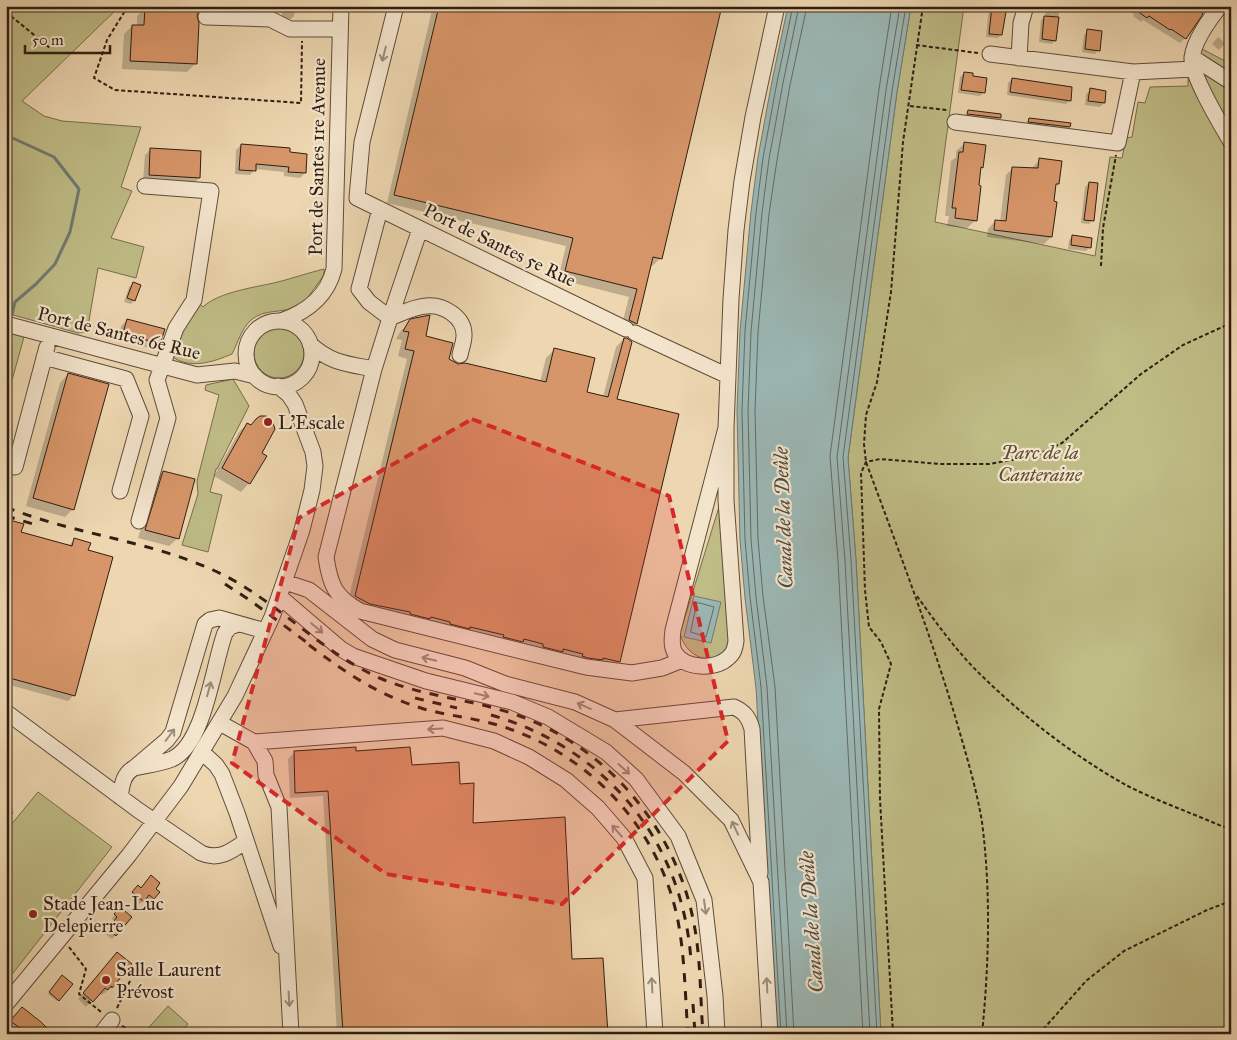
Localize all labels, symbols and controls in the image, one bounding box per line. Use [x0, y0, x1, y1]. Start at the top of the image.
scale bar [25, 22, 110, 54]
text: 50 m [32, 31, 64, 49]
one-way arrow [379, 45, 388, 61]
street label: Port de Santes 1re Avenue [304, 58, 330, 256]
street label: Port de Santes 5e Rue [420, 198, 580, 292]
street label: Port de Santes 6e Rue [35, 302, 203, 364]
place label: L'Escale [278, 411, 345, 434]
marker: L'Escale [262, 416, 274, 428]
park label: Parc de la Canteraine [998, 441, 1083, 486]
water label: Canal de la Deûle [769, 446, 797, 589]
one-way arrow [310, 623, 323, 634]
one-way arrow [421, 654, 437, 663]
one-way arrow [205, 682, 215, 698]
one-way arrow [473, 691, 489, 700]
one-way arrow [577, 700, 592, 710]
one-way arrow [427, 725, 443, 734]
one-way arrow [164, 729, 175, 742]
one-way arrow [618, 763, 631, 774]
one-way arrow [730, 821, 740, 836]
one-way arrow [612, 824, 623, 837]
water label: Canal de la Deûle [794, 850, 828, 994]
place label: Stade Jean-Luc Delepierre [43, 892, 164, 937]
one-way arrow [700, 899, 710, 915]
marker: Stade Jean-Luc Delepierre [27, 908, 39, 920]
place label: Salle Laurent Prévost [116, 958, 221, 1003]
marker: Salle Laurent Prévost [100, 974, 112, 986]
one-way arrow [647, 977, 656, 993]
one-way arrow [762, 977, 771, 993]
one-way arrow [285, 991, 294, 1007]

